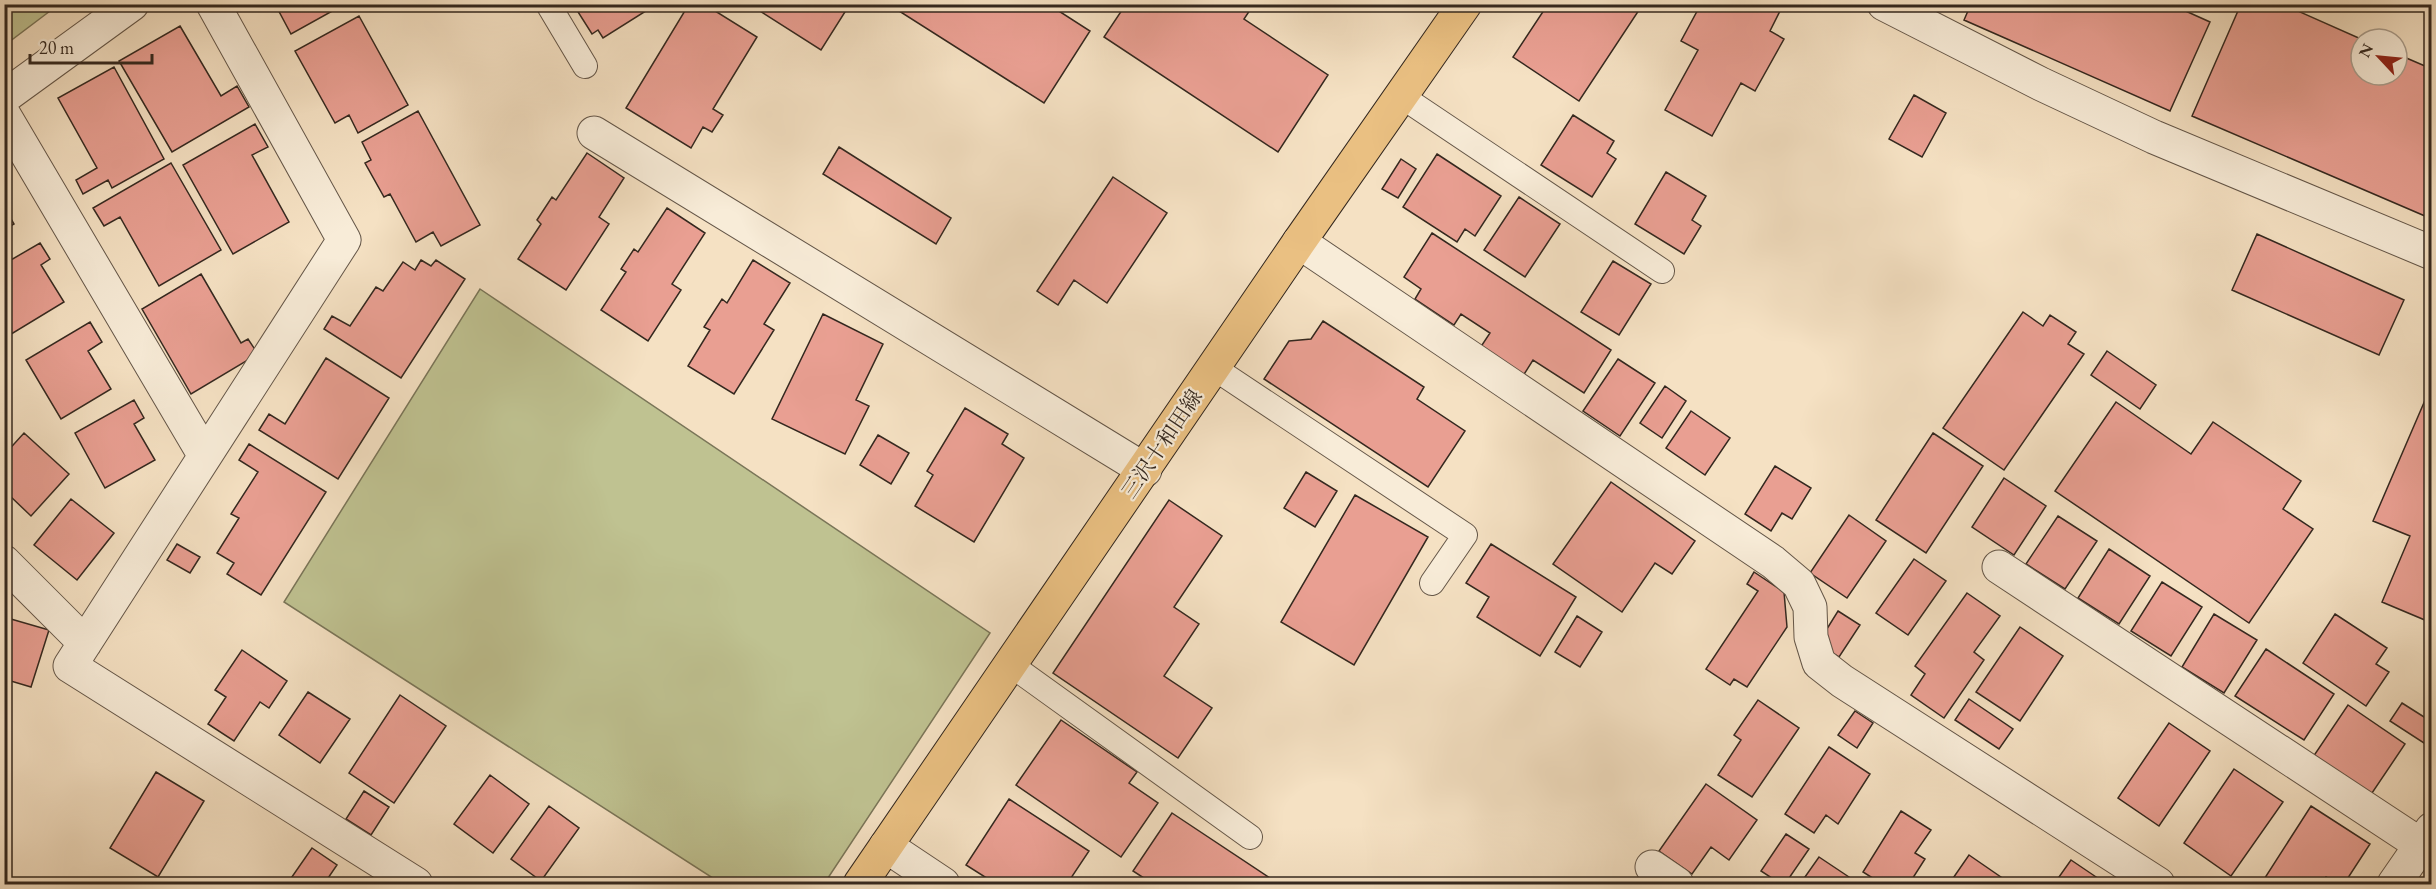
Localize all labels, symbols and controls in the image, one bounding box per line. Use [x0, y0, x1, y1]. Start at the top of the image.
scale bar [30, 27, 152, 65]
north arrow [2349, 27, 2409, 87]
text: 20 m [39, 36, 74, 59]
text: N [2354, 40, 2378, 61]
street label: 三沢十和田線 [1115, 384, 1208, 503]

